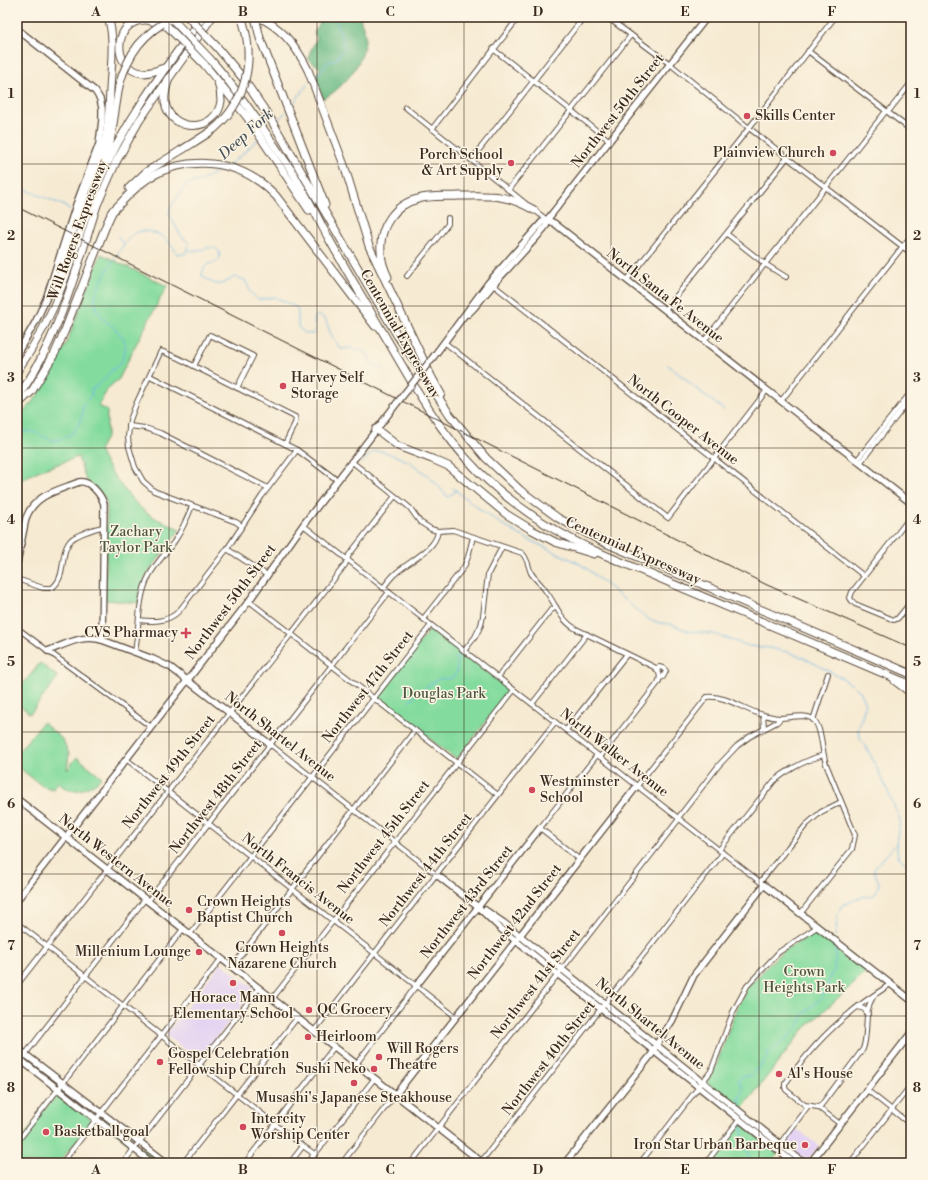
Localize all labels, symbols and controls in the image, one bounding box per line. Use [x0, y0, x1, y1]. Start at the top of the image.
text: A [90, 4, 101, 20]
text: B [238, 4, 248, 20]
text: C [385, 4, 395, 20]
text: D [533, 4, 543, 20]
text: E [680, 4, 690, 20]
text: F [827, 4, 837, 20]
street label: Northwest 50th Street [568, 50, 668, 172]
text: 1 [8, 86, 15, 102]
text: 1 [914, 86, 921, 102]
water label: Deep Fork [214, 104, 278, 164]
place label: Skills Center [755, 107, 835, 125]
marker: Skills Center [742, 111, 752, 121]
place label: Plainview Church [713, 144, 826, 162]
place label: Porch School & Art Supply [419, 146, 503, 180]
marker: Plainview Church [828, 148, 838, 158]
street label: Will Rogers Expressway [44, 157, 112, 304]
marker: Porch School & Art Supply [506, 158, 516, 168]
text: 2 [7, 228, 15, 244]
text: 2 [913, 228, 921, 244]
street label: North Santa Fe Avenue [603, 245, 727, 347]
street label: Centennial Expressway [356, 266, 444, 402]
place label: Harvey Self Storage [291, 369, 365, 403]
text: 3 [7, 370, 15, 386]
text: 3 [913, 370, 921, 386]
street label: North Cooper Avenue [624, 371, 742, 469]
marker: Harvey Self Storage [278, 381, 288, 391]
text: 4 [7, 512, 16, 528]
text: 4 [913, 512, 922, 528]
street label: Centennial Expressway [563, 513, 704, 589]
park label: Zachary Taylor Park [100, 523, 173, 557]
street label: Northwest 50th Street [182, 541, 280, 663]
place label: CVS Pharmacy [84, 624, 178, 642]
street label: Northwest 47th Street [318, 627, 418, 747]
marker: CVS Pharmacy [181, 628, 191, 638]
text: 5 [7, 654, 15, 670]
text: 5 [913, 654, 921, 670]
park label: Douglas Park [402, 685, 486, 703]
street label: North Shartel Avenue [221, 688, 339, 786]
street label: North Walker Avenue [556, 705, 672, 801]
street label: Northwest 49th Street [119, 711, 219, 833]
street label: Northwest 48th Street [166, 736, 266, 858]
place label: Westminster School [539, 773, 620, 807]
street label: Northwest 45th Street [334, 777, 434, 897]
marker: Westminster School [527, 785, 537, 795]
text: 6 [7, 796, 15, 812]
text: 6 [913, 796, 921, 812]
street label: Northwest 44th Street [376, 809, 476, 931]
street label: North Western Avenue [55, 810, 177, 912]
street label: North Francis Avenue [238, 829, 358, 929]
street label: Northwest 43rd Street [417, 841, 517, 963]
street label: Northwest 42nd Street [464, 860, 566, 984]
place label: Crown Heights Baptist Church [196, 893, 293, 927]
marker: Crown Heights Baptist Church [184, 905, 194, 915]
street label: Northwest 41st Street [487, 925, 585, 1043]
marker: Crown Heights Nazarene Church [277, 928, 287, 938]
text: 7 [7, 938, 15, 954]
text: 7 [913, 938, 921, 954]
place label: Crown Heights Nazarene Church [227, 939, 337, 973]
place label: Millenium Lounge [75, 943, 191, 961]
marker: Millenium Lounge [194, 947, 204, 957]
park label: Crown Heights Park [763, 963, 845, 997]
street label: North Shartel Avenue [592, 974, 708, 1074]
marker: Horace Mann Elementary School [228, 978, 238, 988]
place label: Horace Mann Elementary School [173, 989, 293, 1023]
street label: Northwest 40th Street [499, 997, 599, 1119]
place label: QC Grocery [317, 1001, 392, 1019]
marker: QC Grocery [304, 1005, 314, 1015]
place label: Heirloom [316, 1028, 377, 1046]
marker: Heirloom [303, 1032, 313, 1042]
place label: Will Rogers Theatre [386, 1040, 459, 1074]
place label: Gospel Celebration Fellowship Church [168, 1045, 290, 1079]
marker: Will Rogers Theatre [374, 1052, 384, 1062]
marker: Gospel Celebration Fellowship Church [155, 1057, 165, 1067]
place label: Sushi Neko [296, 1060, 366, 1078]
marker: Sushi Neko [369, 1064, 379, 1074]
place label: Al's House [786, 1065, 853, 1083]
marker: Al's House [774, 1069, 784, 1079]
marker: Musashi's Japanese Steakhouse [349, 1078, 359, 1088]
text: 8 [7, 1080, 15, 1096]
text: 8 [913, 1080, 921, 1096]
place label: Musashi's Japanese Steakhouse [256, 1089, 452, 1107]
place label: Intercity Worship Center [250, 1110, 350, 1144]
marker: Intercity Worship Center [238, 1122, 248, 1132]
place label: Basketball goal [53, 1123, 149, 1141]
marker: Basketball goal [41, 1127, 51, 1137]
place label: Iron Star Urban Barbeque [634, 1136, 797, 1154]
marker: Iron Star Urban Barbeque [800, 1140, 810, 1150]
text: A [90, 1162, 101, 1178]
text: B [238, 1162, 248, 1178]
text: C [385, 1162, 395, 1178]
text: D [533, 1162, 543, 1178]
text: E [680, 1162, 690, 1178]
text: F [827, 1162, 837, 1178]

